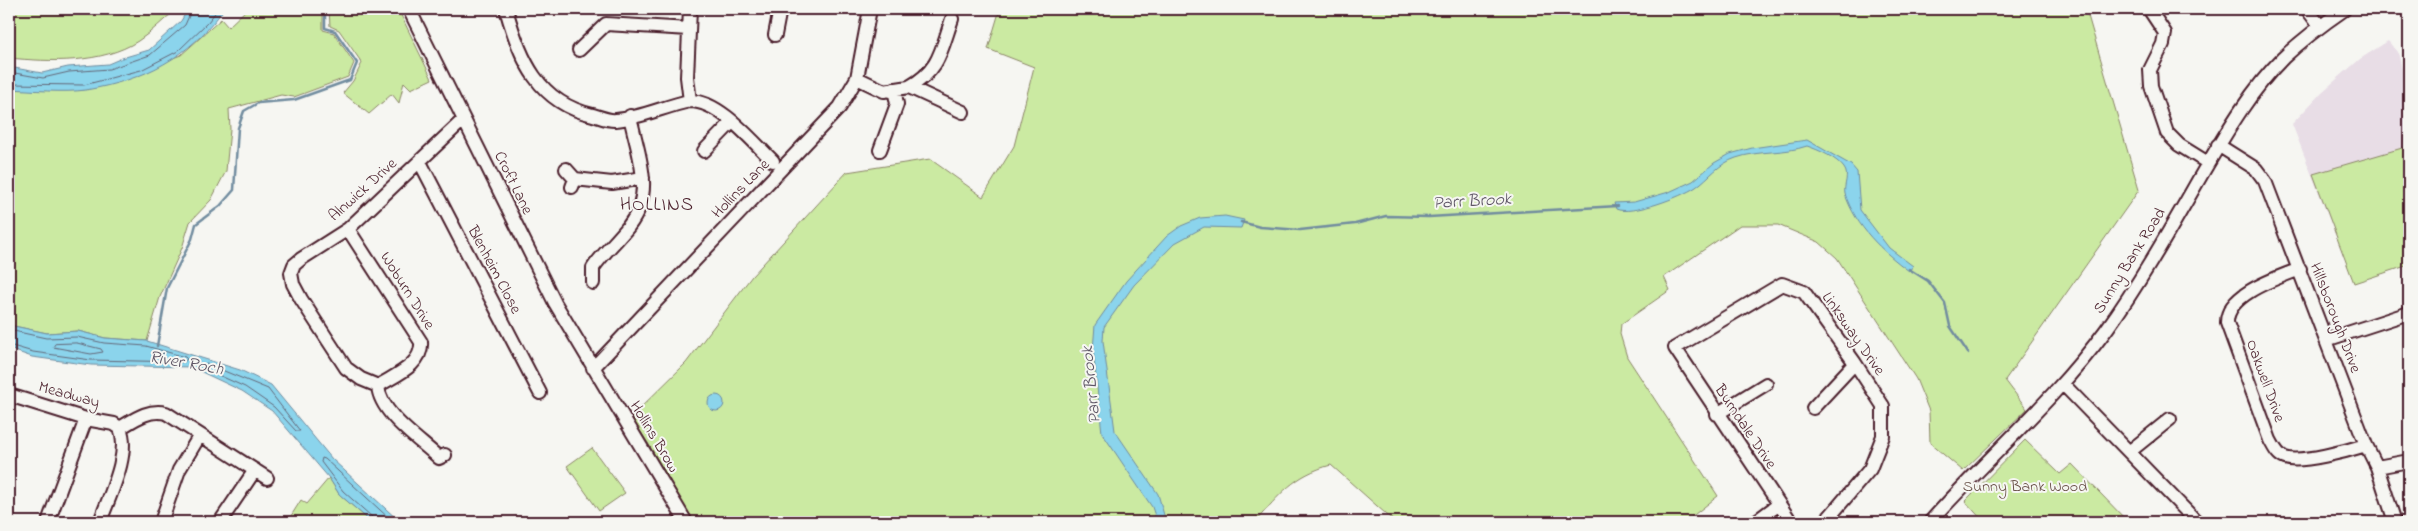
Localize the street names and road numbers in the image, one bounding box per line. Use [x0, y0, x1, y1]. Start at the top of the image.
street label: Croft Lane [487, 147, 539, 219]
street label: Alnwick Drive [323, 152, 403, 227]
street label: Hollins Lane [706, 153, 776, 224]
street label: Sunny Bank Road [2088, 203, 2172, 319]
street label: Blenheim Close [460, 221, 528, 319]
street label: Woburn Drive [373, 247, 441, 335]
street label: Hillsborough Drive [2303, 259, 2367, 377]
street label: Linksway Drive [1815, 287, 1891, 381]
street label: Oakwell Drive [2239, 336, 2291, 427]
street label: Meadway [36, 375, 102, 415]
street label: Burndale Drive [1707, 379, 1783, 475]
street label: Hollins Brow [623, 397, 685, 477]

